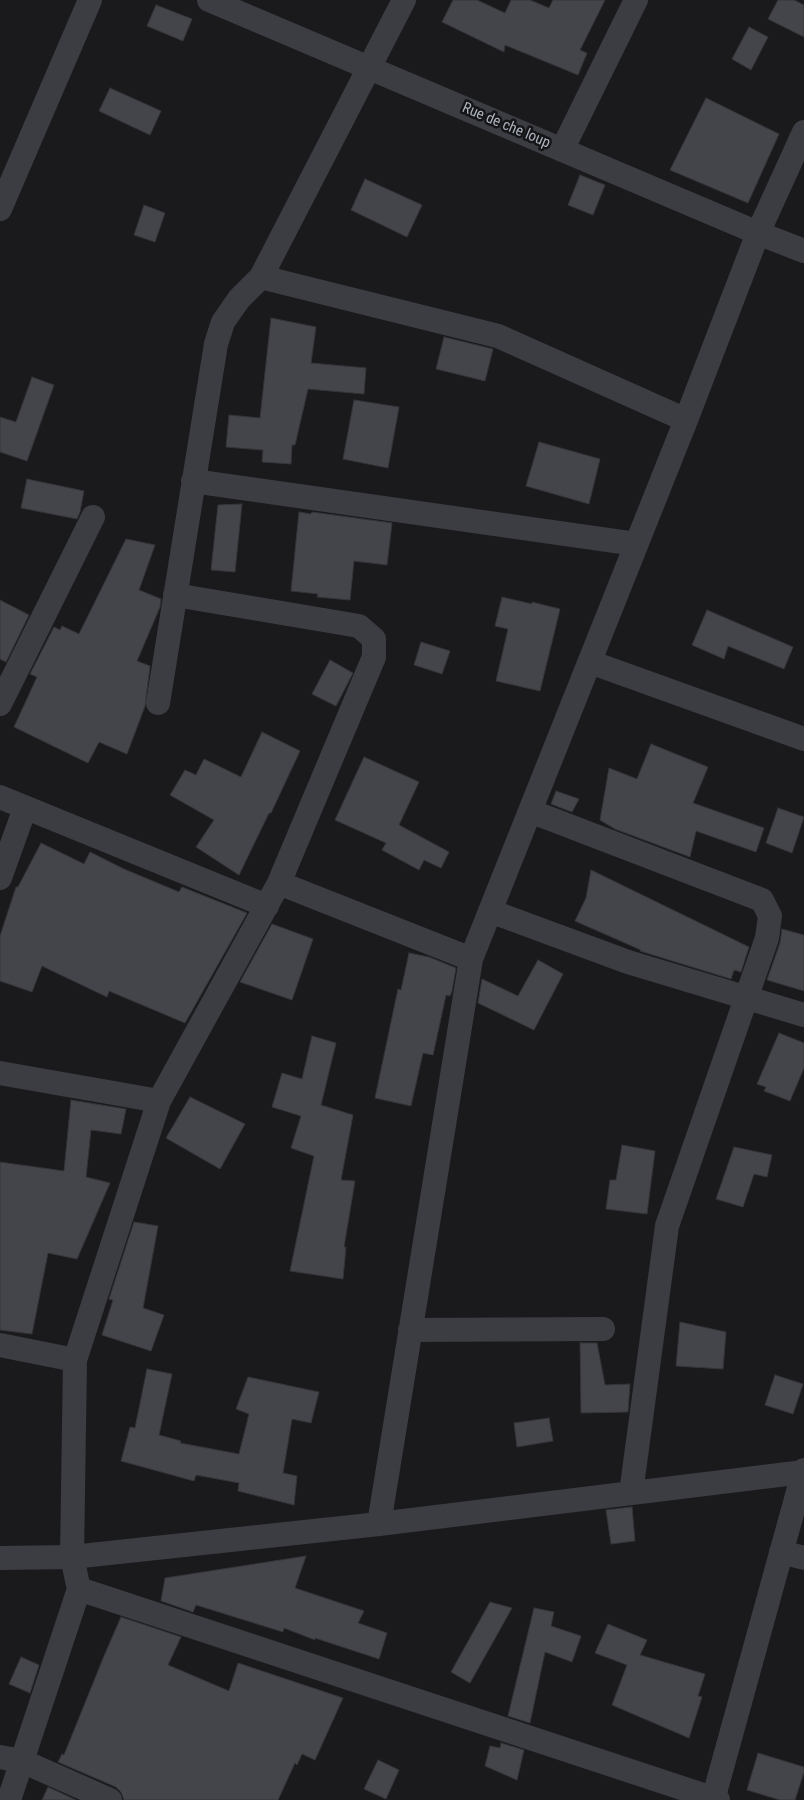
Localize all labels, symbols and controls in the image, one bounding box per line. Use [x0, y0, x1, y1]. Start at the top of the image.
street label: Rue de che loup [459, 99, 553, 153]

